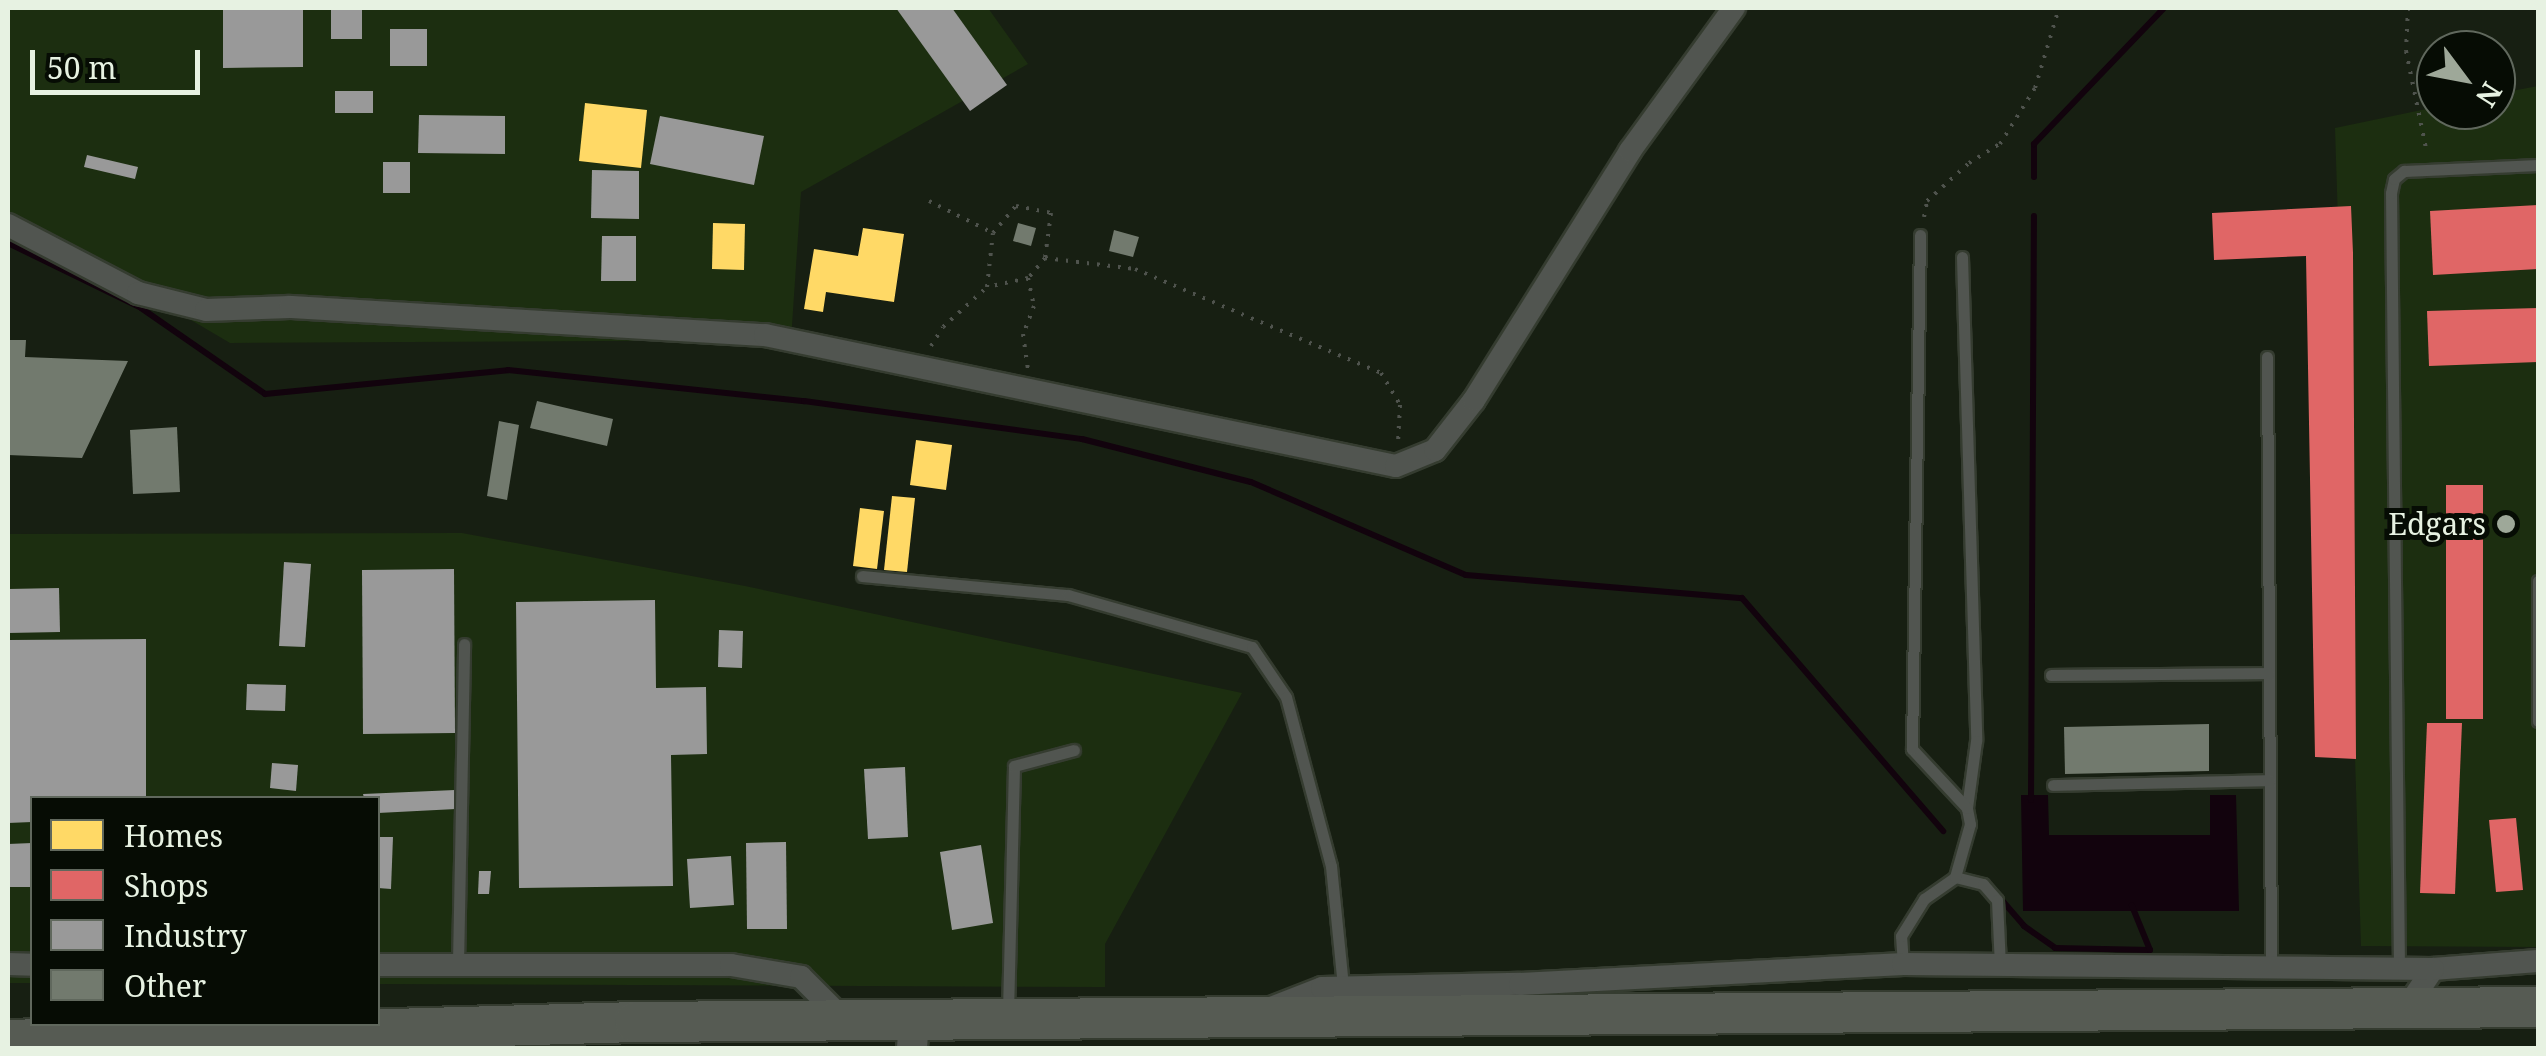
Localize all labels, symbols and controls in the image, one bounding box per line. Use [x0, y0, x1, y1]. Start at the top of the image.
scale bar [35, 30, 205, 92]
north arrow [2416, 30, 2516, 130]
text: 50 m [47, 47, 117, 88]
text: N [2468, 75, 2512, 114]
place label: Edgars [2388, 506, 2486, 542]
marker: Edgars [2495, 513, 2517, 535]
legend [30, 796, 380, 1026]
text: Homes [124, 815, 223, 856]
text: Shops [124, 865, 209, 906]
text: Industry [124, 915, 247, 956]
text: Other [124, 965, 206, 1006]

